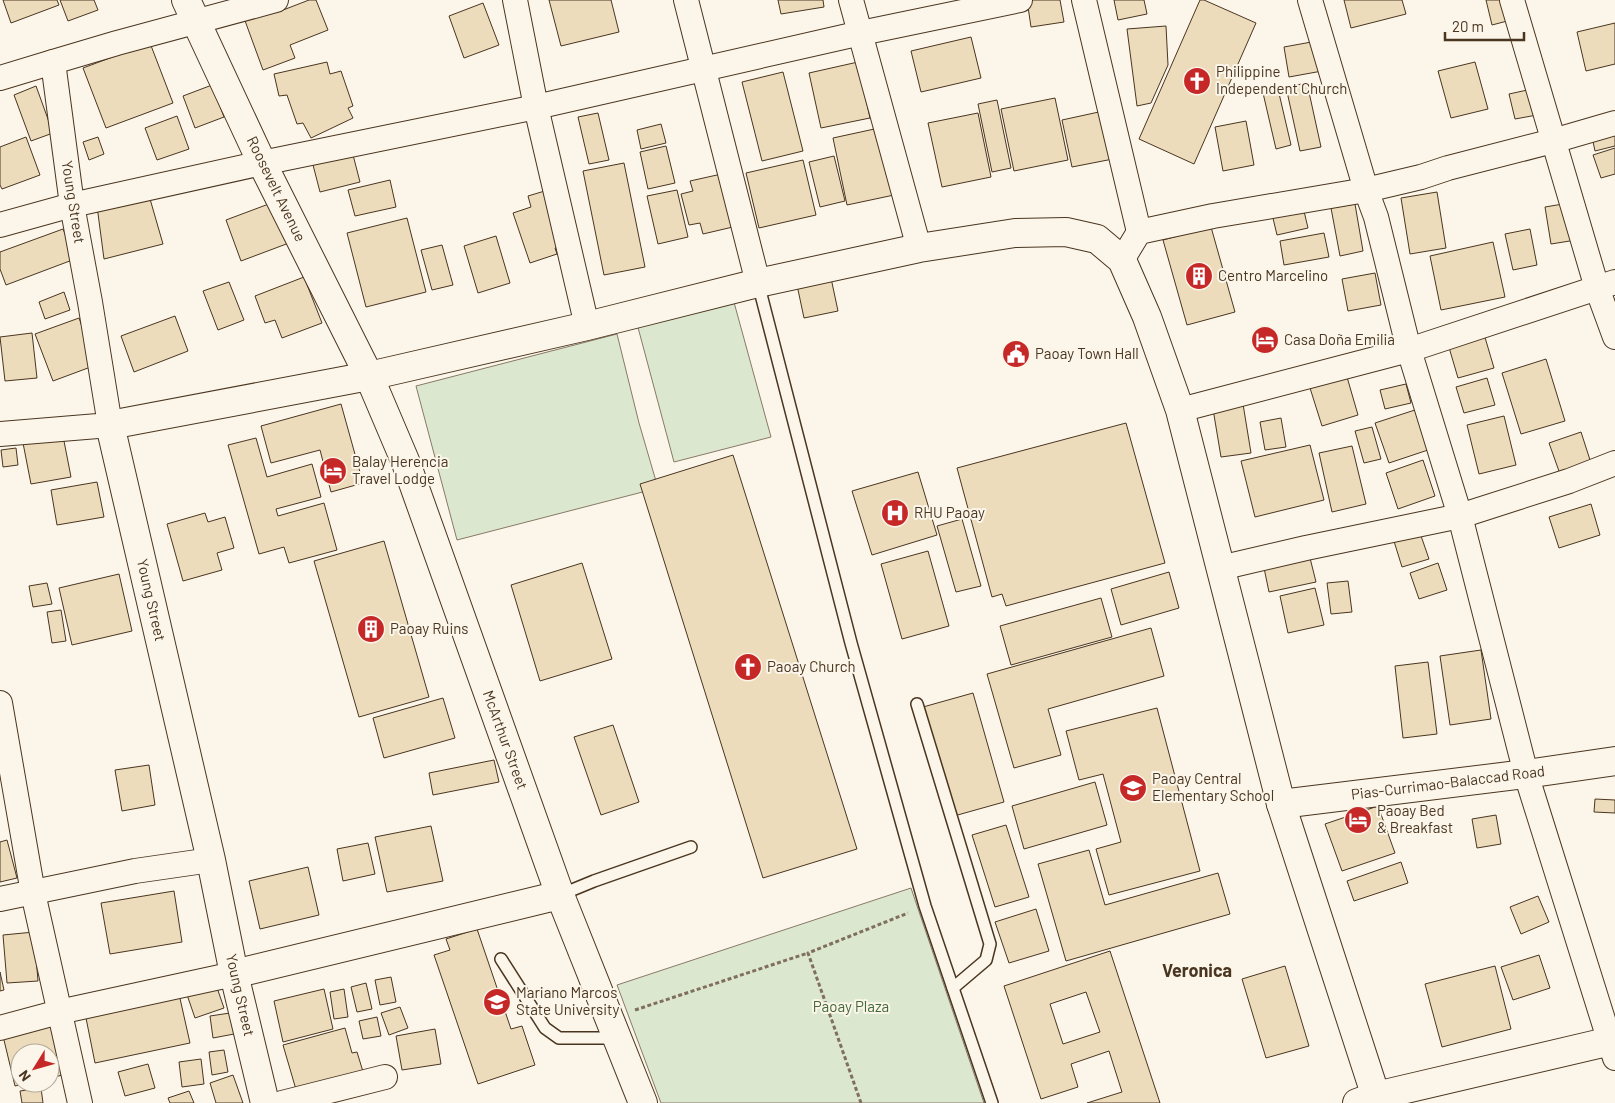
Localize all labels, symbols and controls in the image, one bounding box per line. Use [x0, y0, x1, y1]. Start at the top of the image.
scale bar [1445, 10, 1524, 42]
text: 20 m [1452, 17, 1484, 35]
place label: Philippine Independent Church [1216, 62, 1347, 97]
church icon: Philippine Independent Church [1182, 66, 1212, 96]
street label: Roosevelt Avenue [244, 133, 310, 244]
street label: Young Street [59, 159, 89, 245]
building icon: Centro Marcelino [1184, 261, 1214, 291]
place label: Centro Marcelino [1218, 266, 1328, 284]
hotel icon: Casa Doña Emilia [1250, 325, 1280, 355]
place label: Casa Doña Emilia [1284, 330, 1395, 348]
public building icon: Paoay Town Hall [1001, 339, 1031, 369]
place label: Paoay Town Hall [1035, 344, 1139, 362]
place label: Balay Herencia Travel Lodge [352, 452, 448, 487]
hotel icon: Balay Herencia Travel Lodge [318, 456, 348, 486]
hospital icon: RHU Paoay [880, 498, 910, 528]
place label: RHU Paoay [914, 503, 985, 521]
street label: Young Street [134, 557, 170, 643]
building icon: Paoay Ruins [356, 614, 386, 644]
place label: Paoay Ruins [390, 619, 469, 637]
church icon: Paoay Church [733, 652, 763, 682]
place label: Paoay Church [767, 657, 856, 675]
street label: McArthur Street [480, 688, 532, 792]
street label: Pias-Currimao-Balaccad Road [1350, 761, 1546, 803]
place label: Paoay Central Elementary School [1152, 769, 1274, 804]
school or university icon: Paoay Central Elementary School [1118, 773, 1148, 803]
place label: Paoay Bed & Breakfast [1377, 801, 1453, 836]
hotel icon: Paoay Bed & Breakfast [1343, 805, 1373, 835]
street label: Young Street [223, 952, 259, 1038]
district label: Veronica [1162, 959, 1232, 981]
place label: Mariano Marcos State University [516, 983, 619, 1018]
school or university icon: Mariano Marcos State University [482, 987, 512, 1017]
park label: Paoay Plaza [813, 997, 889, 1015]
north arrow [10, 1043, 60, 1093]
text: N [15, 1067, 34, 1085]

